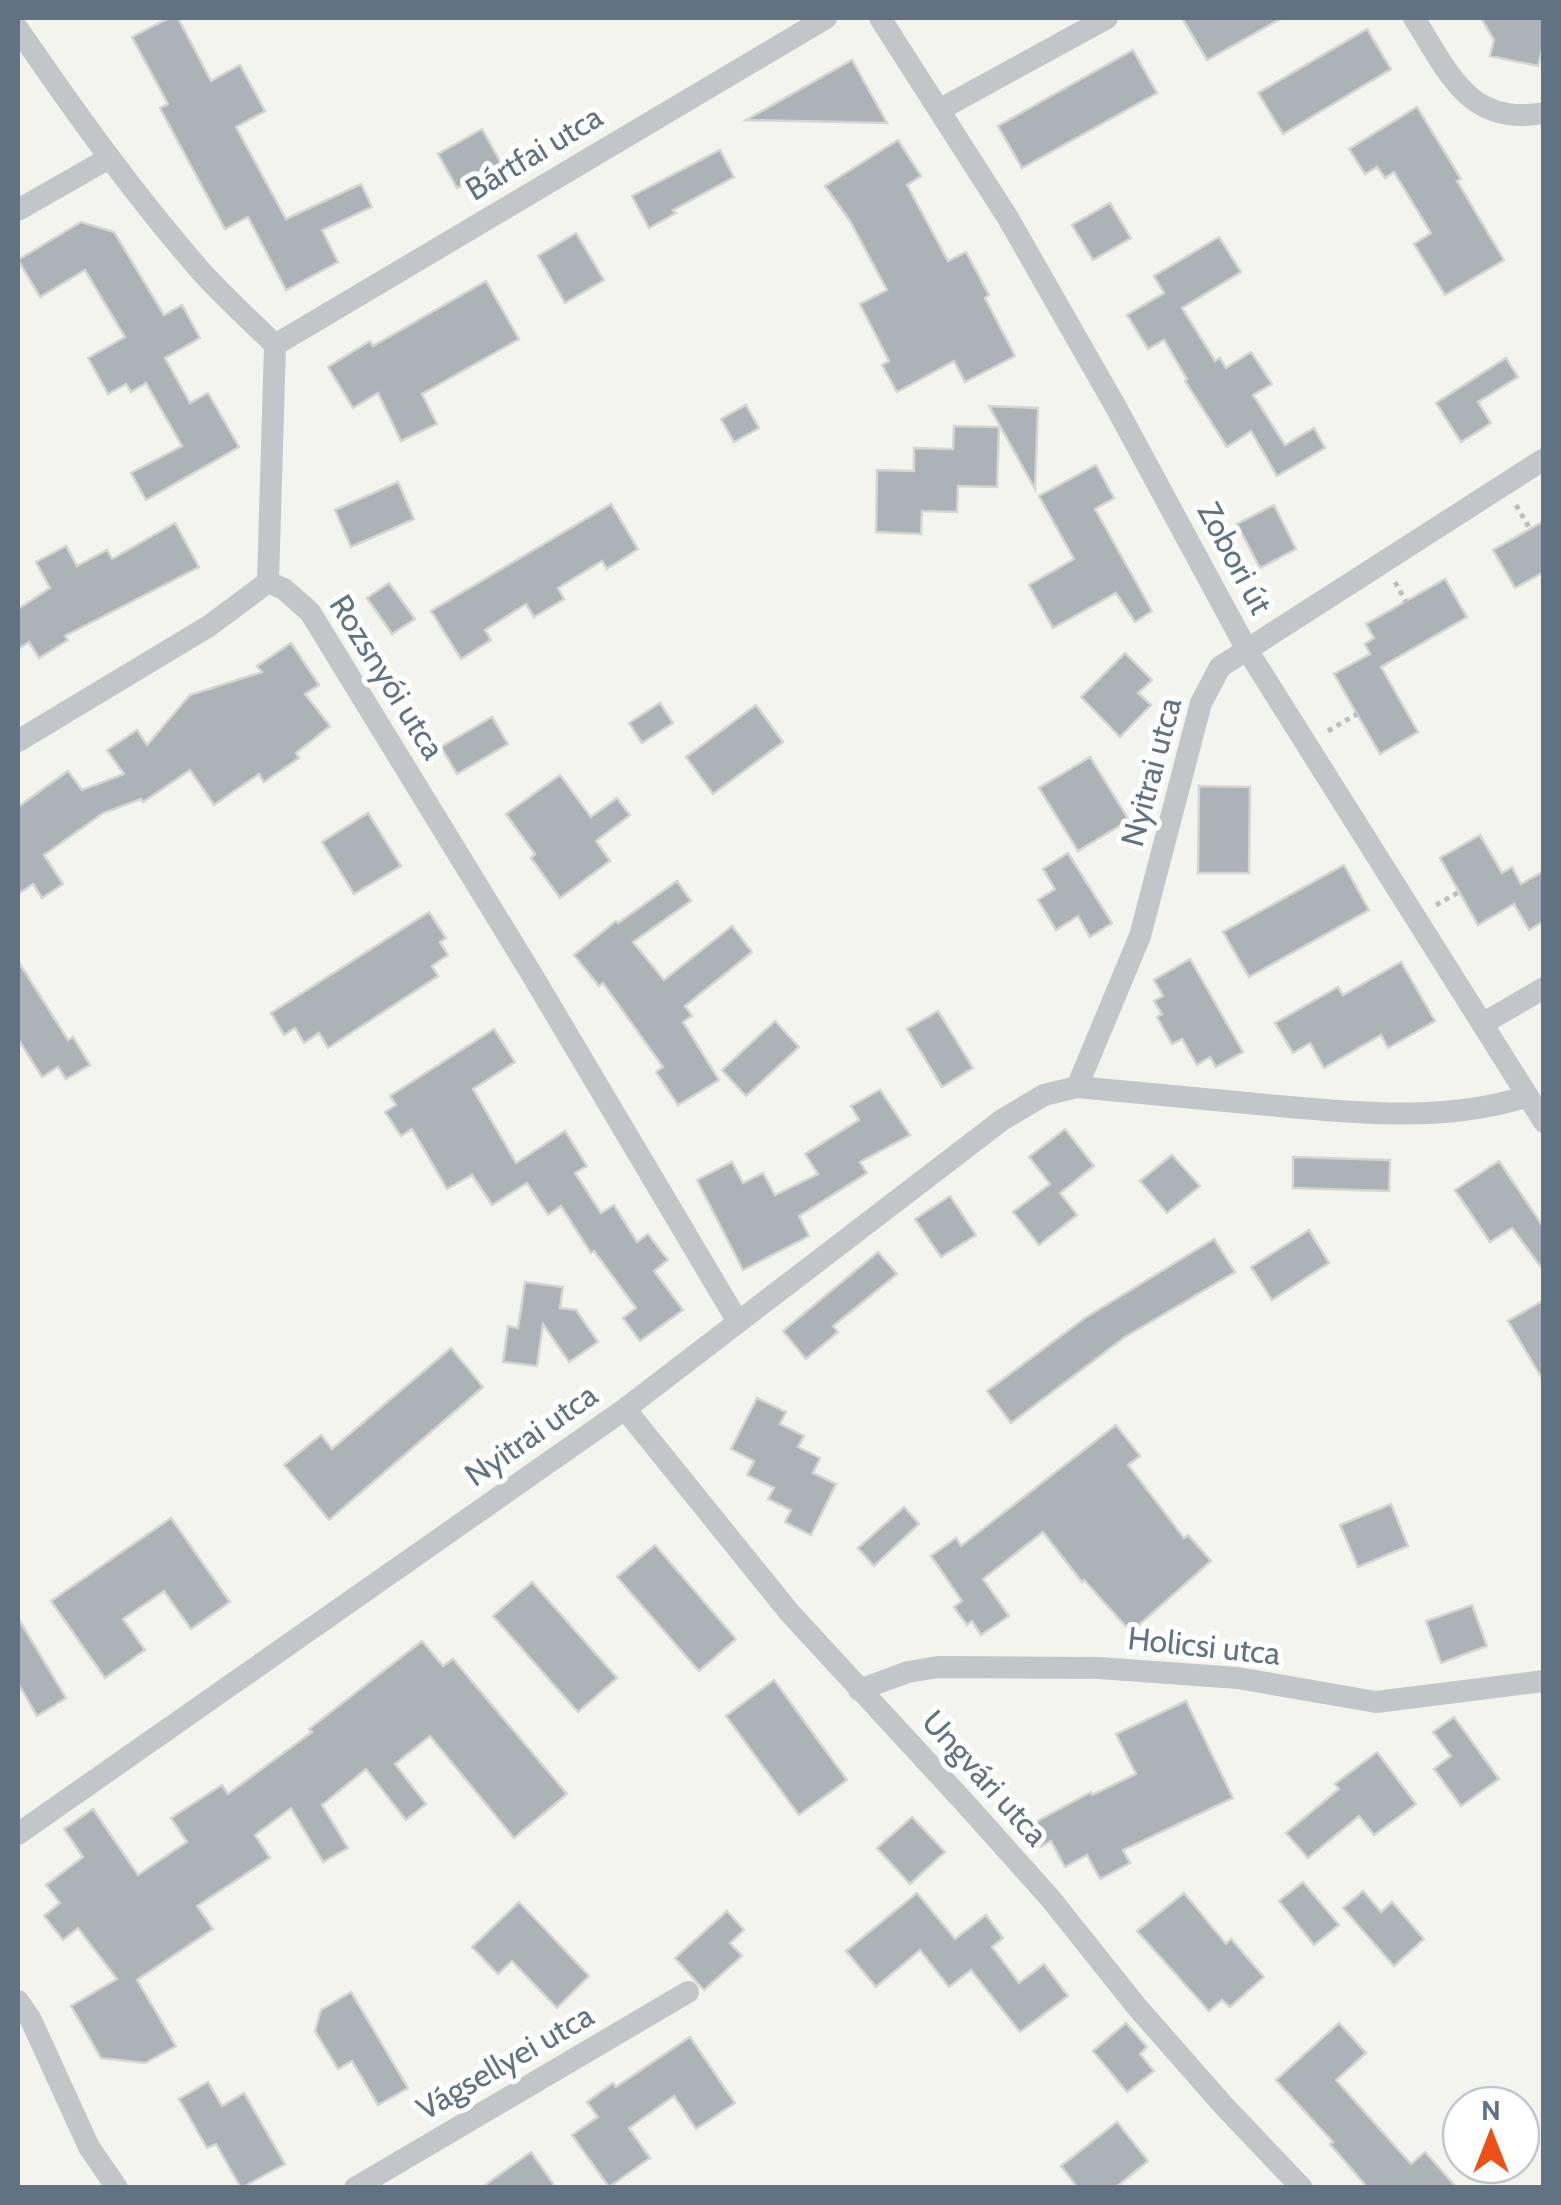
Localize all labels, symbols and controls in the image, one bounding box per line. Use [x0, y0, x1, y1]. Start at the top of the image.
street label: Bártfai utca [458, 96, 610, 209]
street label: Zobori út [1190, 495, 1281, 621]
street label: Rozsnyói utca [321, 587, 454, 767]
street label: Nyitrai utca [1112, 693, 1189, 851]
street label: Nyitrai utca [457, 1375, 605, 1494]
street label: Holicsi utca [1126, 1618, 1283, 1673]
street label: Ungvári utca [914, 1702, 1057, 1854]
street label: Vágsellyei utca [409, 1995, 601, 2128]
north arrow [1441, 2085, 1541, 2185]
text: N [1481, 2093, 1501, 2127]

